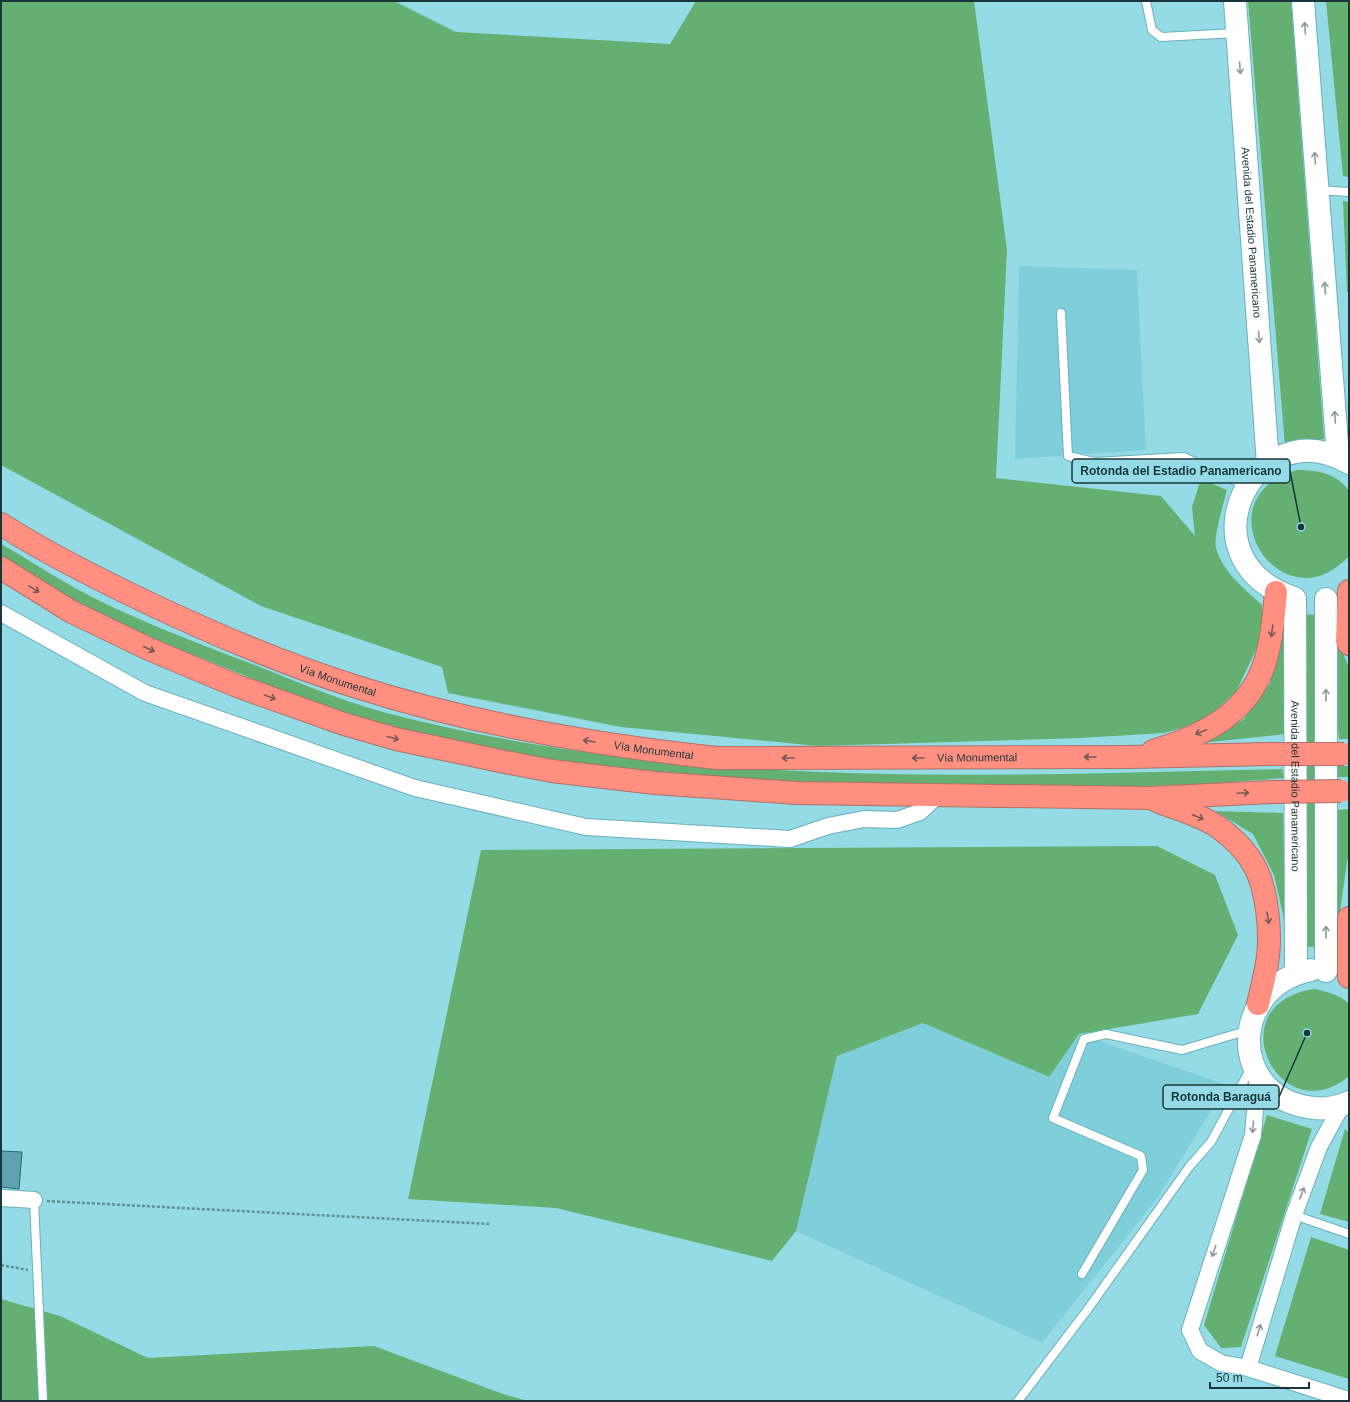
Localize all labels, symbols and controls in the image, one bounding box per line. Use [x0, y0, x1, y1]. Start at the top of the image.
one-way arrow [1302, 22, 1309, 35]
one-way arrow [1236, 61, 1243, 74]
street label: Avenida del Estadio Panamericano [1239, 147, 1264, 318]
one-way arrow [1311, 152, 1319, 165]
one-way arrow [1321, 282, 1328, 295]
one-way arrow [1255, 330, 1262, 343]
one-way arrow [1331, 411, 1338, 424]
callout: Rotonda del Estadio Panamericano [1072, 459, 1290, 483]
text: Rotonda del Estadio Panamericano [1080, 464, 1282, 478]
one-way arrow [28, 585, 40, 593]
one-way arrow [1268, 624, 1276, 637]
one-way arrow [143, 646, 155, 653]
street label: Vía Monumental [298, 662, 378, 699]
one-way arrow [1322, 689, 1330, 702]
one-way arrow [263, 694, 275, 702]
street label: Avenida del Estadio Panamericano [1289, 700, 1302, 872]
one-way arrow [1195, 729, 1207, 737]
one-way arrow [386, 735, 399, 742]
one-way arrow [583, 737, 596, 745]
street label: Vía Monumental [613, 739, 694, 761]
street label: Vía Monumental [937, 751, 1017, 763]
one-way arrow [782, 754, 795, 762]
one-way arrow [912, 754, 925, 762]
one-way arrow [1084, 754, 1097, 761]
one-way arrow [1236, 790, 1249, 797]
one-way arrow [1191, 814, 1203, 821]
one-way arrow [1264, 911, 1272, 924]
one-way arrow [1322, 926, 1330, 939]
callout: Rotonda Baraguá [1163, 1085, 1279, 1109]
text: Rotonda Baraguá [1171, 1090, 1271, 1104]
one-way arrow [1250, 1120, 1257, 1133]
one-way arrow [1299, 1187, 1307, 1199]
one-way arrow [1210, 1245, 1218, 1257]
one-way arrow [1256, 1324, 1263, 1337]
scale bar [1210, 1364, 1309, 1390]
text: 50 m [1216, 1371, 1243, 1385]

